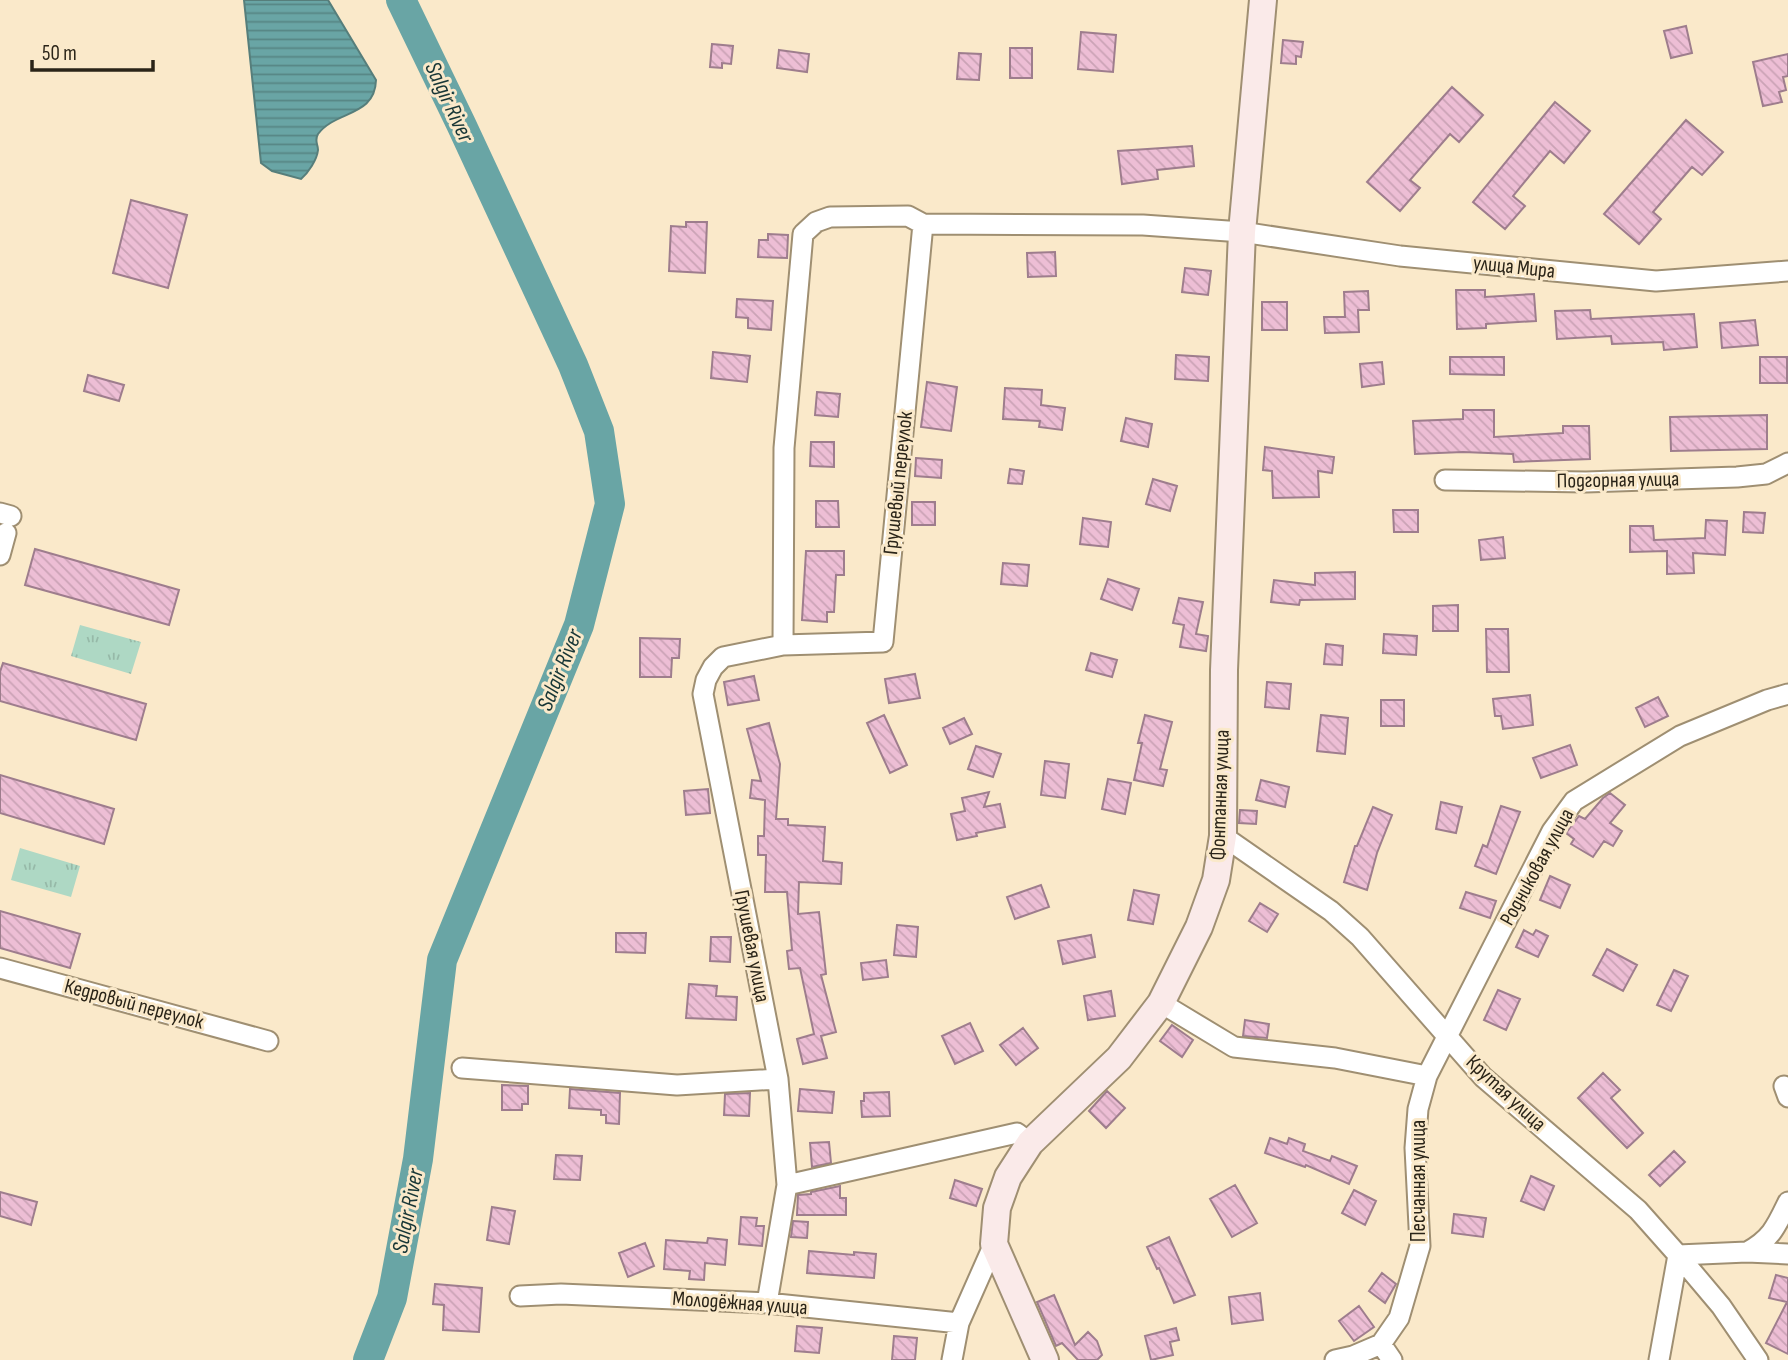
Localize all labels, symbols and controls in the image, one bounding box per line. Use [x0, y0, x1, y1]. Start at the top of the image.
scale bar [32, 28, 152, 72]
text: 50 m [42, 41, 77, 66]
water label: Salgir River [418, 57, 480, 148]
street label: улица Мира [1472, 250, 1556, 284]
street label: Грушевый переулок [878, 410, 918, 556]
street label: Подгорная улица [1556, 466, 1680, 494]
water label: Salgir River [531, 624, 590, 715]
street label: Фонтанная улица [1205, 729, 1235, 861]
street label: Родниковая улица [1495, 804, 1579, 930]
street label: Грушевая улица [729, 888, 775, 1004]
street label: Кедровый переулок [62, 973, 206, 1035]
street label: Крутая улица [1461, 1050, 1551, 1136]
street label: Песчанная улица [1406, 1120, 1431, 1242]
water label: Salgir River [386, 1165, 430, 1256]
street label: Молодёжная улица [672, 1286, 808, 1320]

